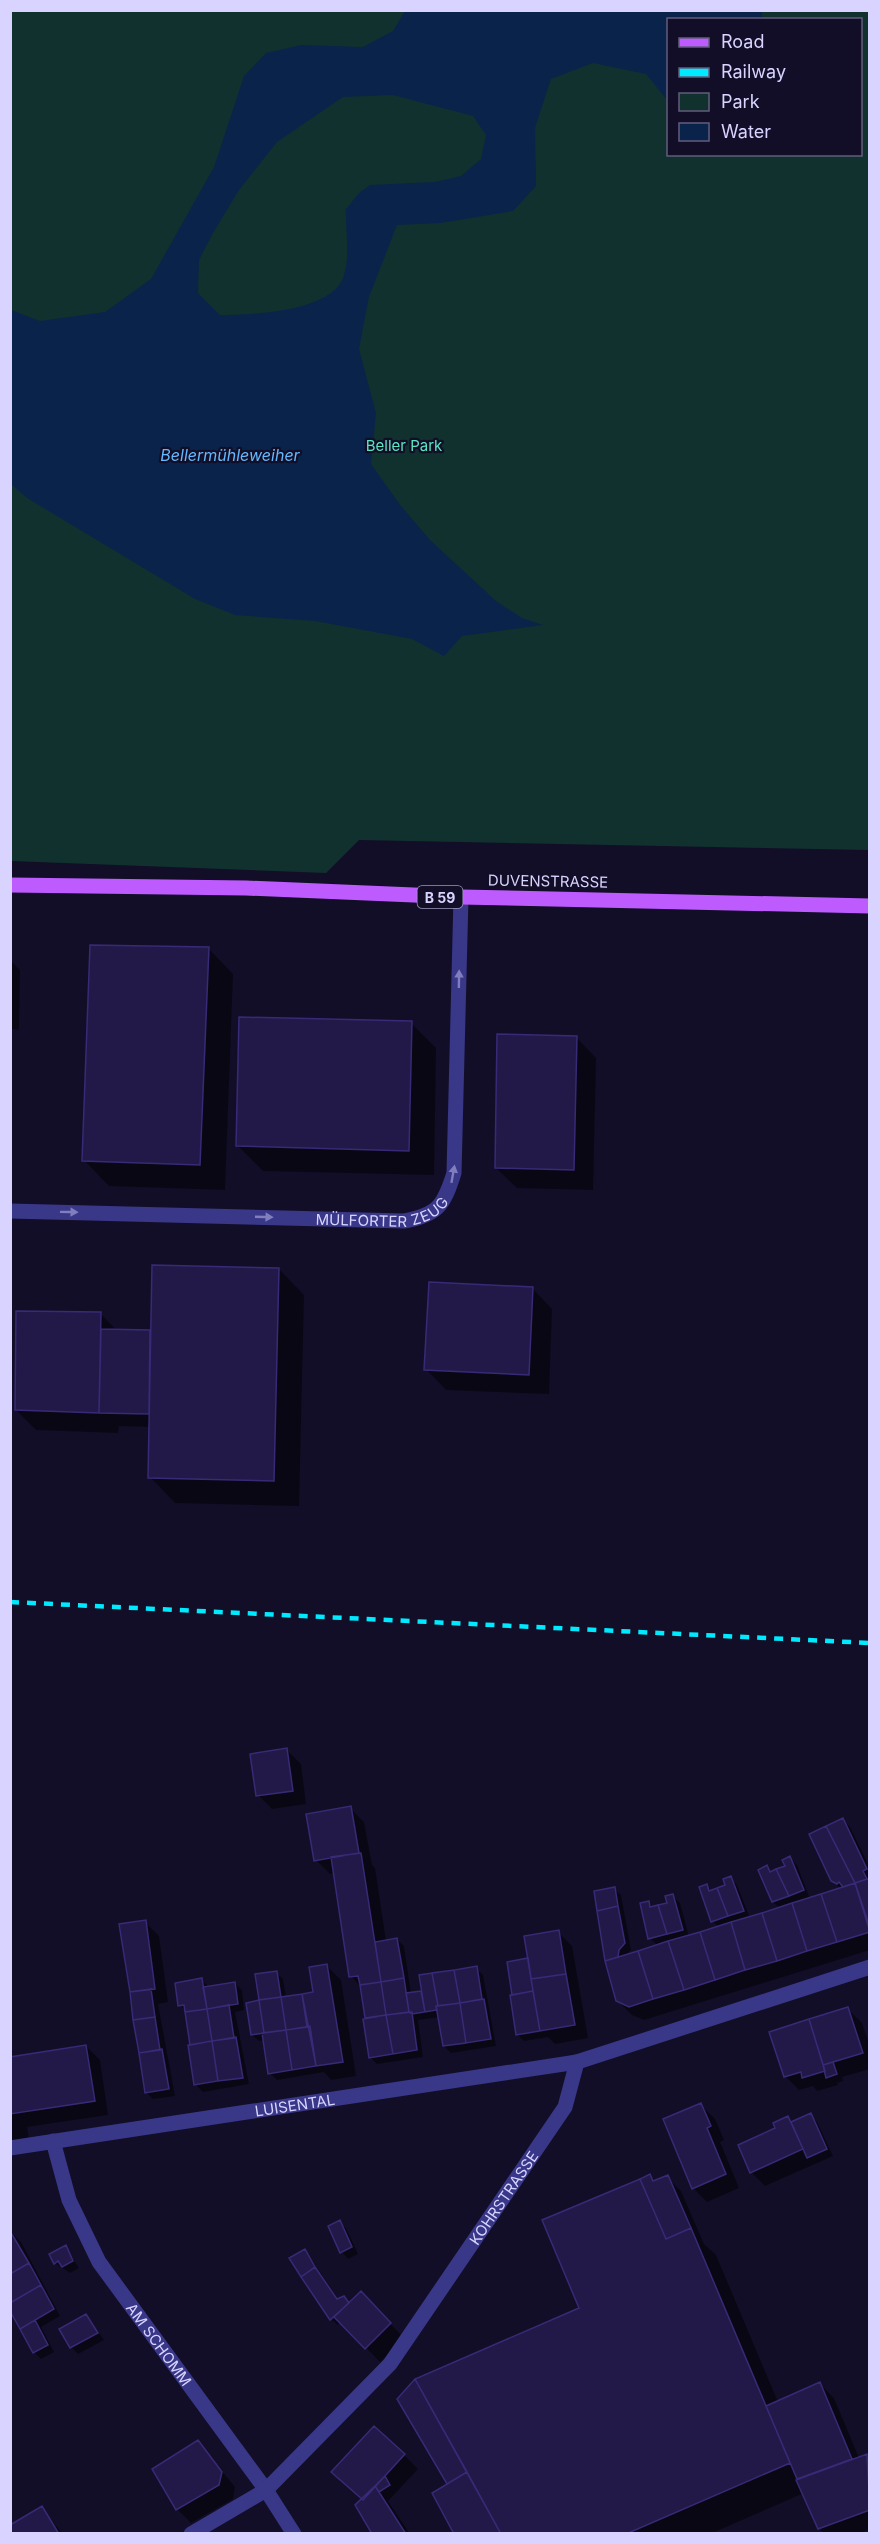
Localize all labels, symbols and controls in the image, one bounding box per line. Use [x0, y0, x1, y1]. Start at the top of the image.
legend [667, 18, 862, 156]
text: Road [721, 31, 764, 52]
text: Railway [721, 61, 786, 82]
text: Park [721, 91, 760, 112]
text: Water [721, 121, 771, 142]
park label: Beller Park [366, 436, 443, 455]
water label: Bellermühleweiher [160, 445, 301, 465]
street label: DUVENSTRASSE [488, 870, 608, 892]
road number: B 59 [418, 886, 462, 908]
one-way arrow [454, 970, 464, 989]
one-way arrow [449, 1164, 458, 1183]
street label: MÜLFORTER ZEUG [315, 1193, 452, 1231]
one-way arrow [59, 1207, 78, 1217]
one-way arrow [254, 1212, 273, 1221]
street label: LUISENTAL [253, 2089, 336, 2120]
street label: KOHRSTRASSE [465, 2147, 542, 2248]
street label: AM SCHOMM [123, 2299, 196, 2390]

